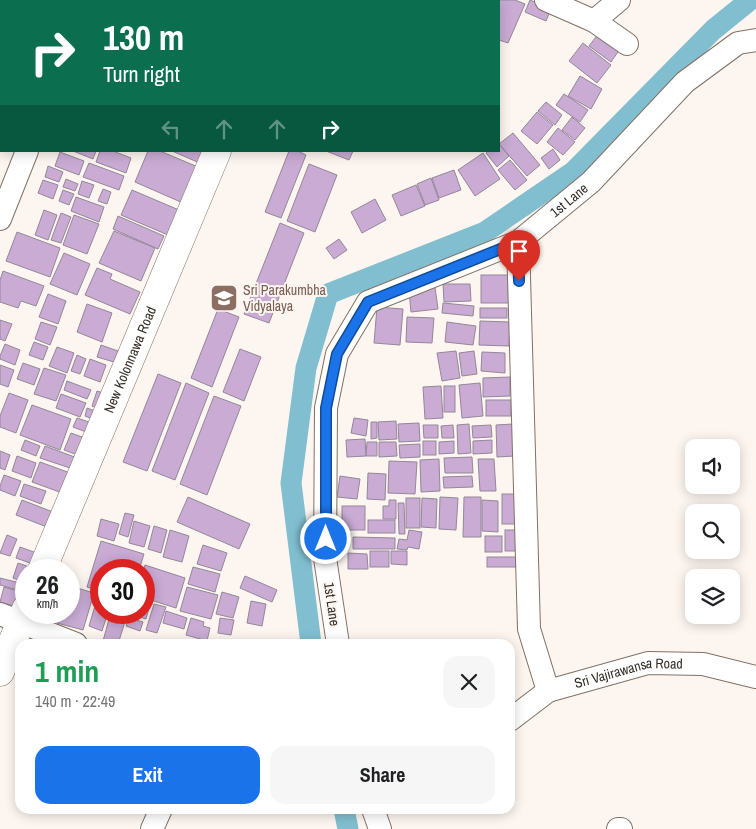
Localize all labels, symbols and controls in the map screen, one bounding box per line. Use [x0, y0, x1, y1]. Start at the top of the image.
text: 130 m [103, 14, 184, 61]
icon: right [20, 20, 85, 85]
text: Turn right [103, 59, 180, 89]
icon: left [157, 115, 185, 143]
icon: ahead [210, 115, 238, 143]
icon: ahead [263, 115, 291, 143]
icon: right [316, 115, 344, 143]
street label: 1st Lane [546, 179, 592, 221]
pin [498, 230, 540, 281]
icon: arrive [505, 237, 533, 265]
place label: Sri Parakumbha Vidyalaya [243, 281, 327, 315]
school or university icon: Sri Parakumbha Vidyalaya [209, 283, 239, 313]
street label: New Kolonnawa Road [100, 304, 160, 416]
map controls [685, 439, 740, 624]
button: sound [685, 439, 740, 494]
button: search [685, 504, 740, 559]
position arrow [299, 512, 351, 564]
speed limit sign: 30 [90, 559, 155, 624]
text: 26 [36, 568, 59, 602]
button: layers [685, 569, 740, 624]
street label: 1st Lane [320, 581, 344, 627]
text: km/h [37, 596, 58, 612]
text: 1 min [35, 651, 99, 691]
street label: Sri Vajirawansa Road [572, 654, 683, 692]
button: close [443, 656, 495, 708]
text: 140 m · 22:49 [35, 690, 115, 712]
button: Exit [35, 746, 260, 804]
button: Share [270, 746, 495, 804]

